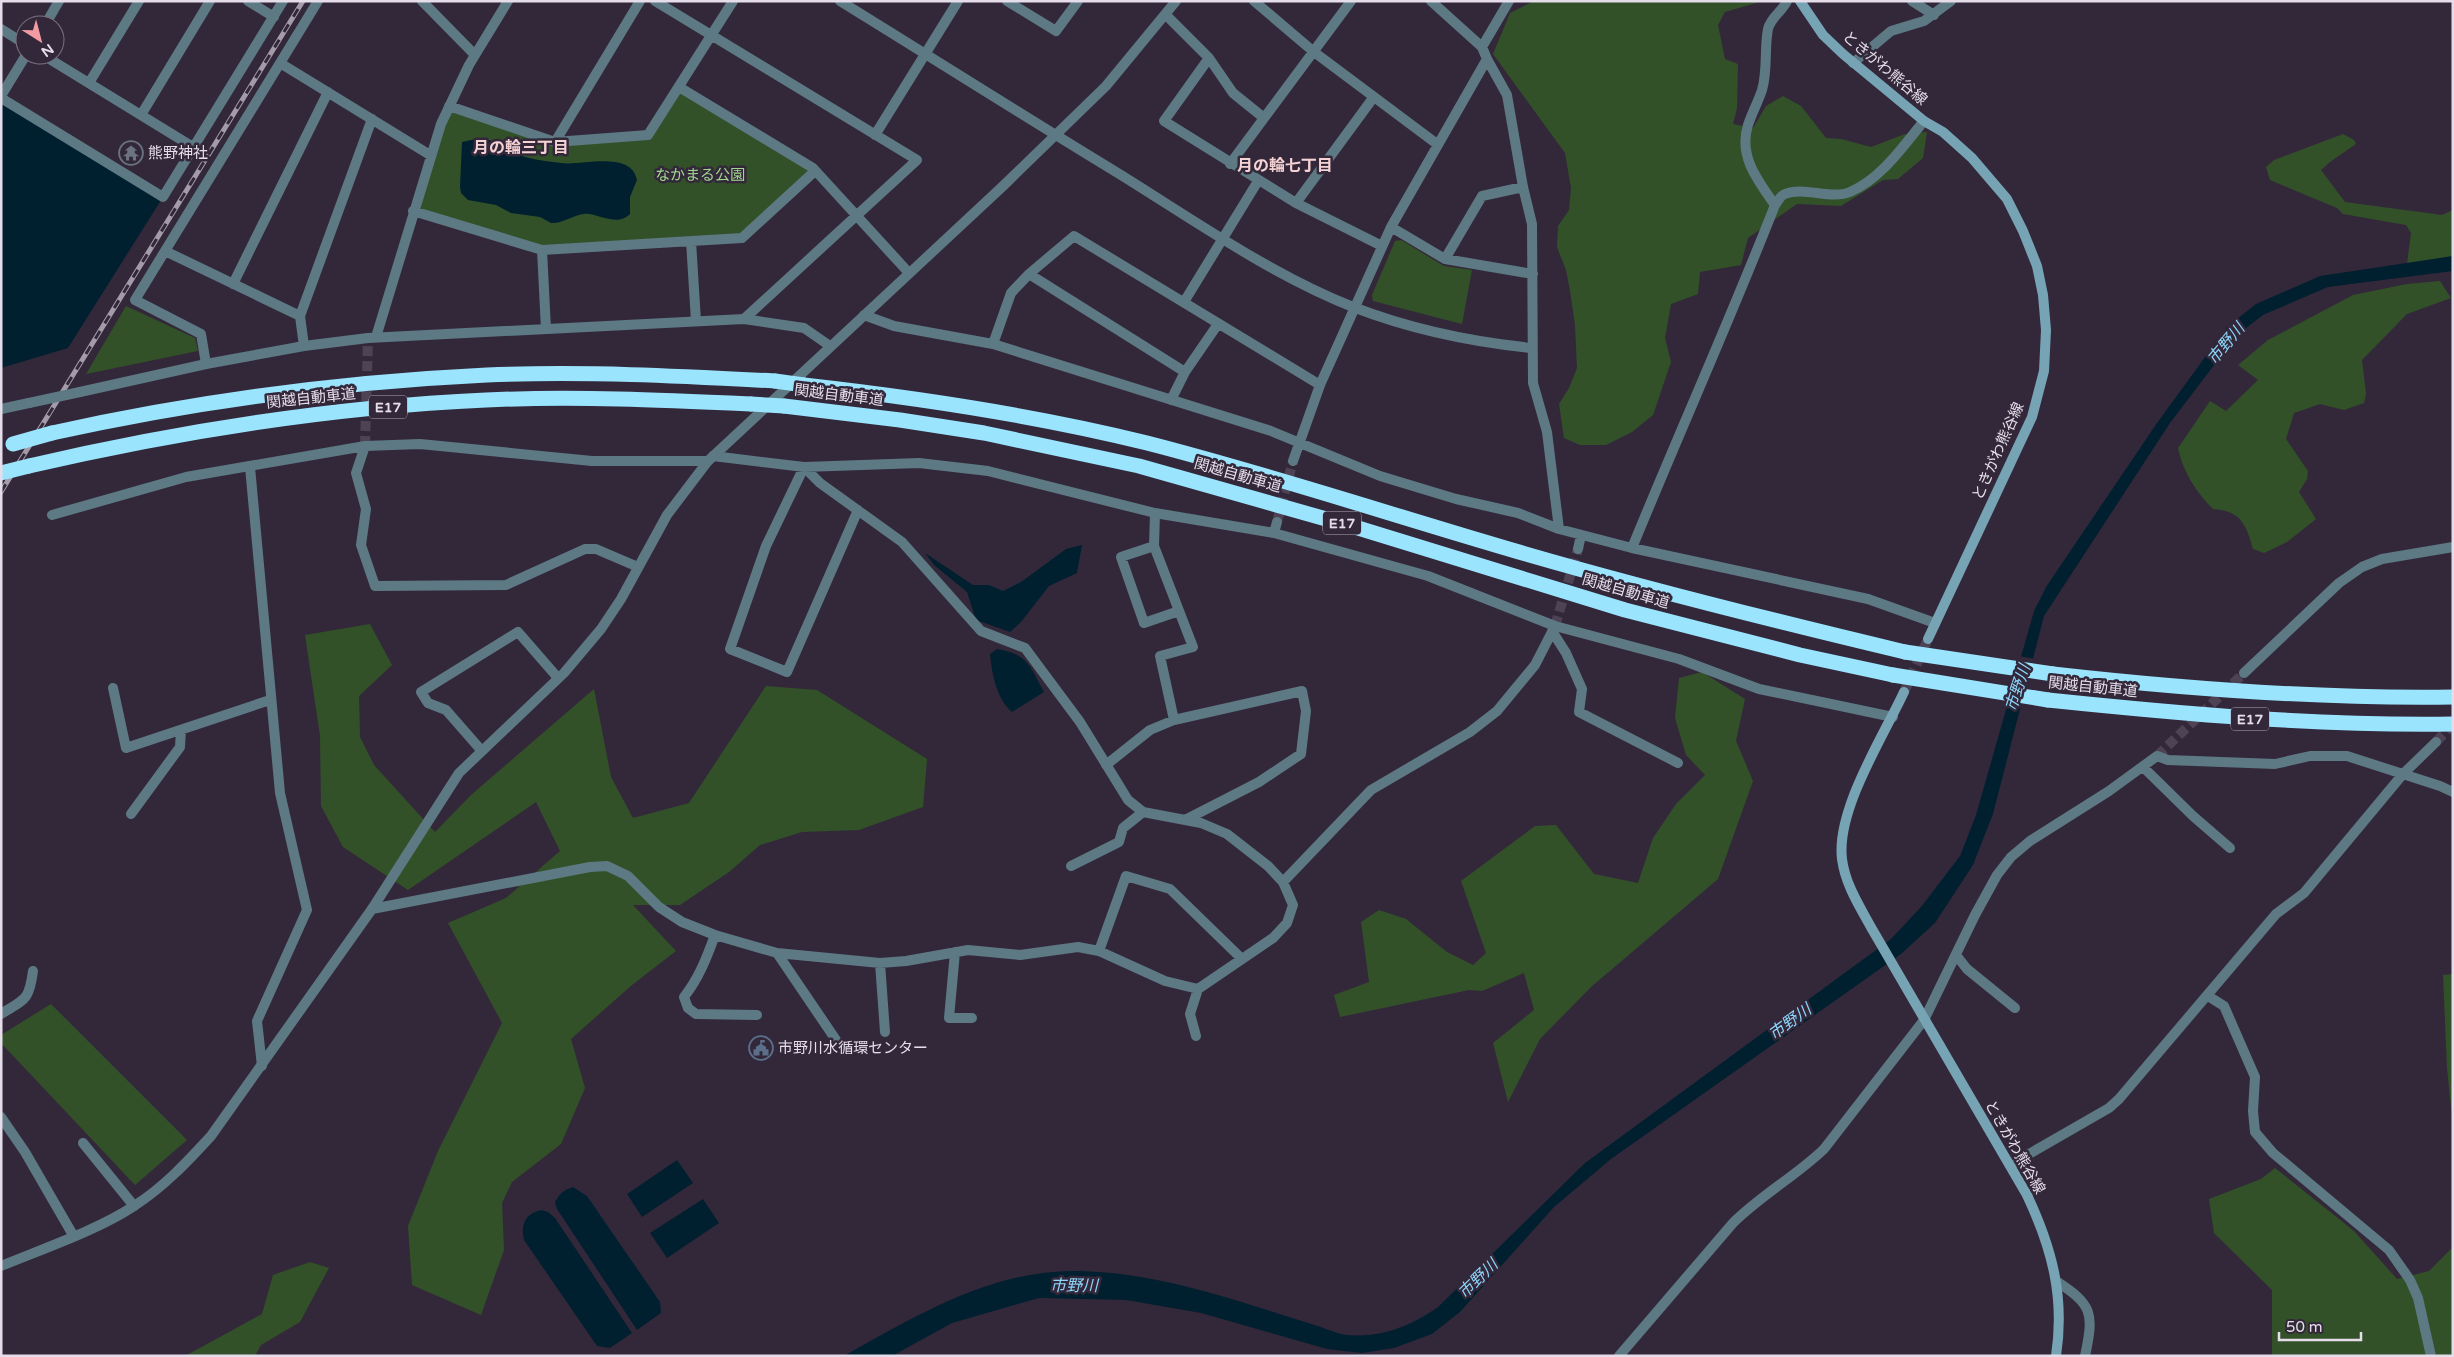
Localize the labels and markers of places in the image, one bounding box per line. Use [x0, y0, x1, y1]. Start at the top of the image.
temple icon: 熊野神社 [118, 140, 144, 166]
place label: 熊野神社 [148, 144, 208, 162]
public building icon: 市野川水循環センター [748, 1035, 774, 1061]
place label: 市野川水循環センター [778, 1039, 928, 1057]

